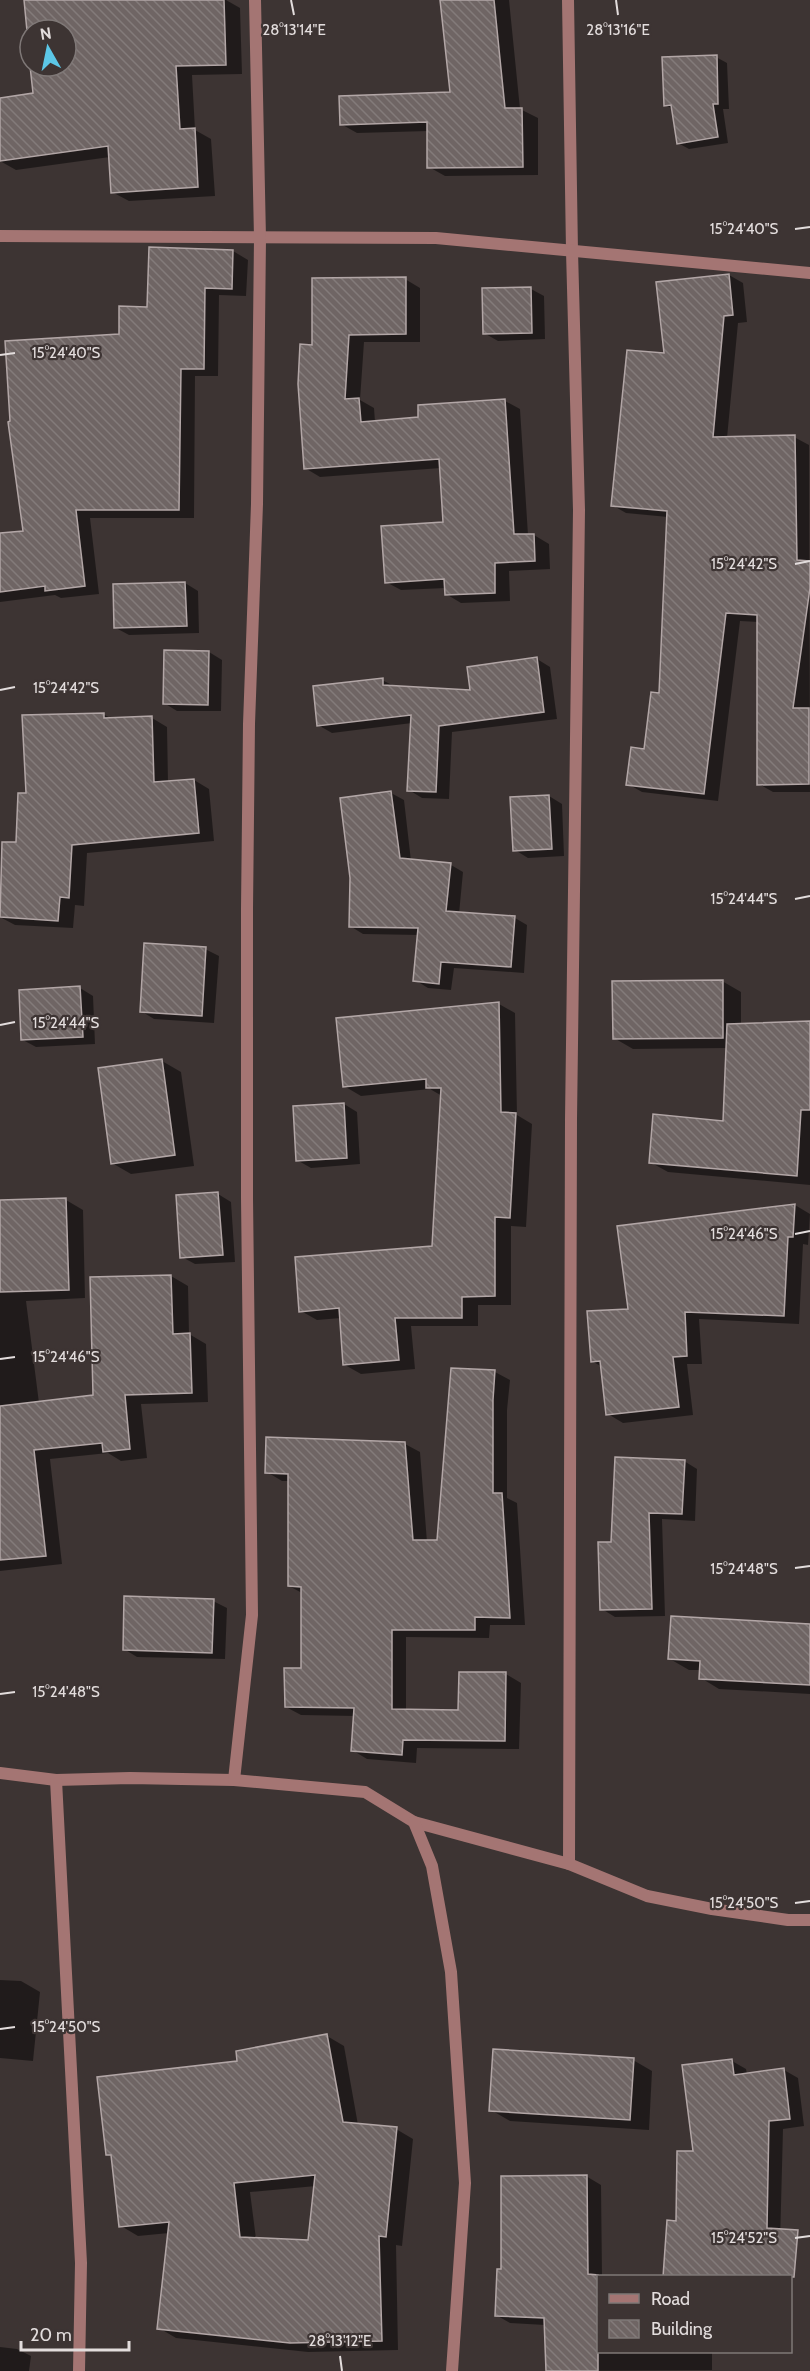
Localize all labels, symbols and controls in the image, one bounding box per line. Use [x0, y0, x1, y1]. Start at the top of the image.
north arrow [18, 18, 78, 78]
text: 28°13'14"E [262, 21, 326, 39]
text: 28°13'16"E [586, 21, 650, 39]
text: N [39, 23, 53, 44]
text: 15°24'40"S [710, 220, 779, 238]
text: 15°24'40"S [32, 344, 101, 362]
text: 15°24'42"S [711, 555, 777, 573]
text: 15°24'42"S [33, 679, 99, 697]
text: 15°24'44"S [711, 890, 778, 908]
text: 15°24'44"S [33, 1014, 100, 1032]
text: 15°24'46"S [711, 1225, 778, 1243]
text: 15°24'46"S [33, 1348, 100, 1366]
text: 15°24'48"S [710, 1560, 778, 1578]
text: 15°24'48"S [32, 1683, 100, 1701]
text: 15°24'50"S [710, 1894, 778, 1912]
text: 15°24'50"S [32, 2018, 100, 2036]
text: 15°24'52"S [711, 2229, 777, 2247]
legend [597, 2275, 792, 2353]
text: Road [651, 2288, 690, 2310]
scale bar [21, 2314, 129, 2352]
text: Building [651, 2318, 713, 2340]
text: 20 m [30, 2324, 72, 2346]
text: 28°13'12"E [309, 2332, 371, 2350]

